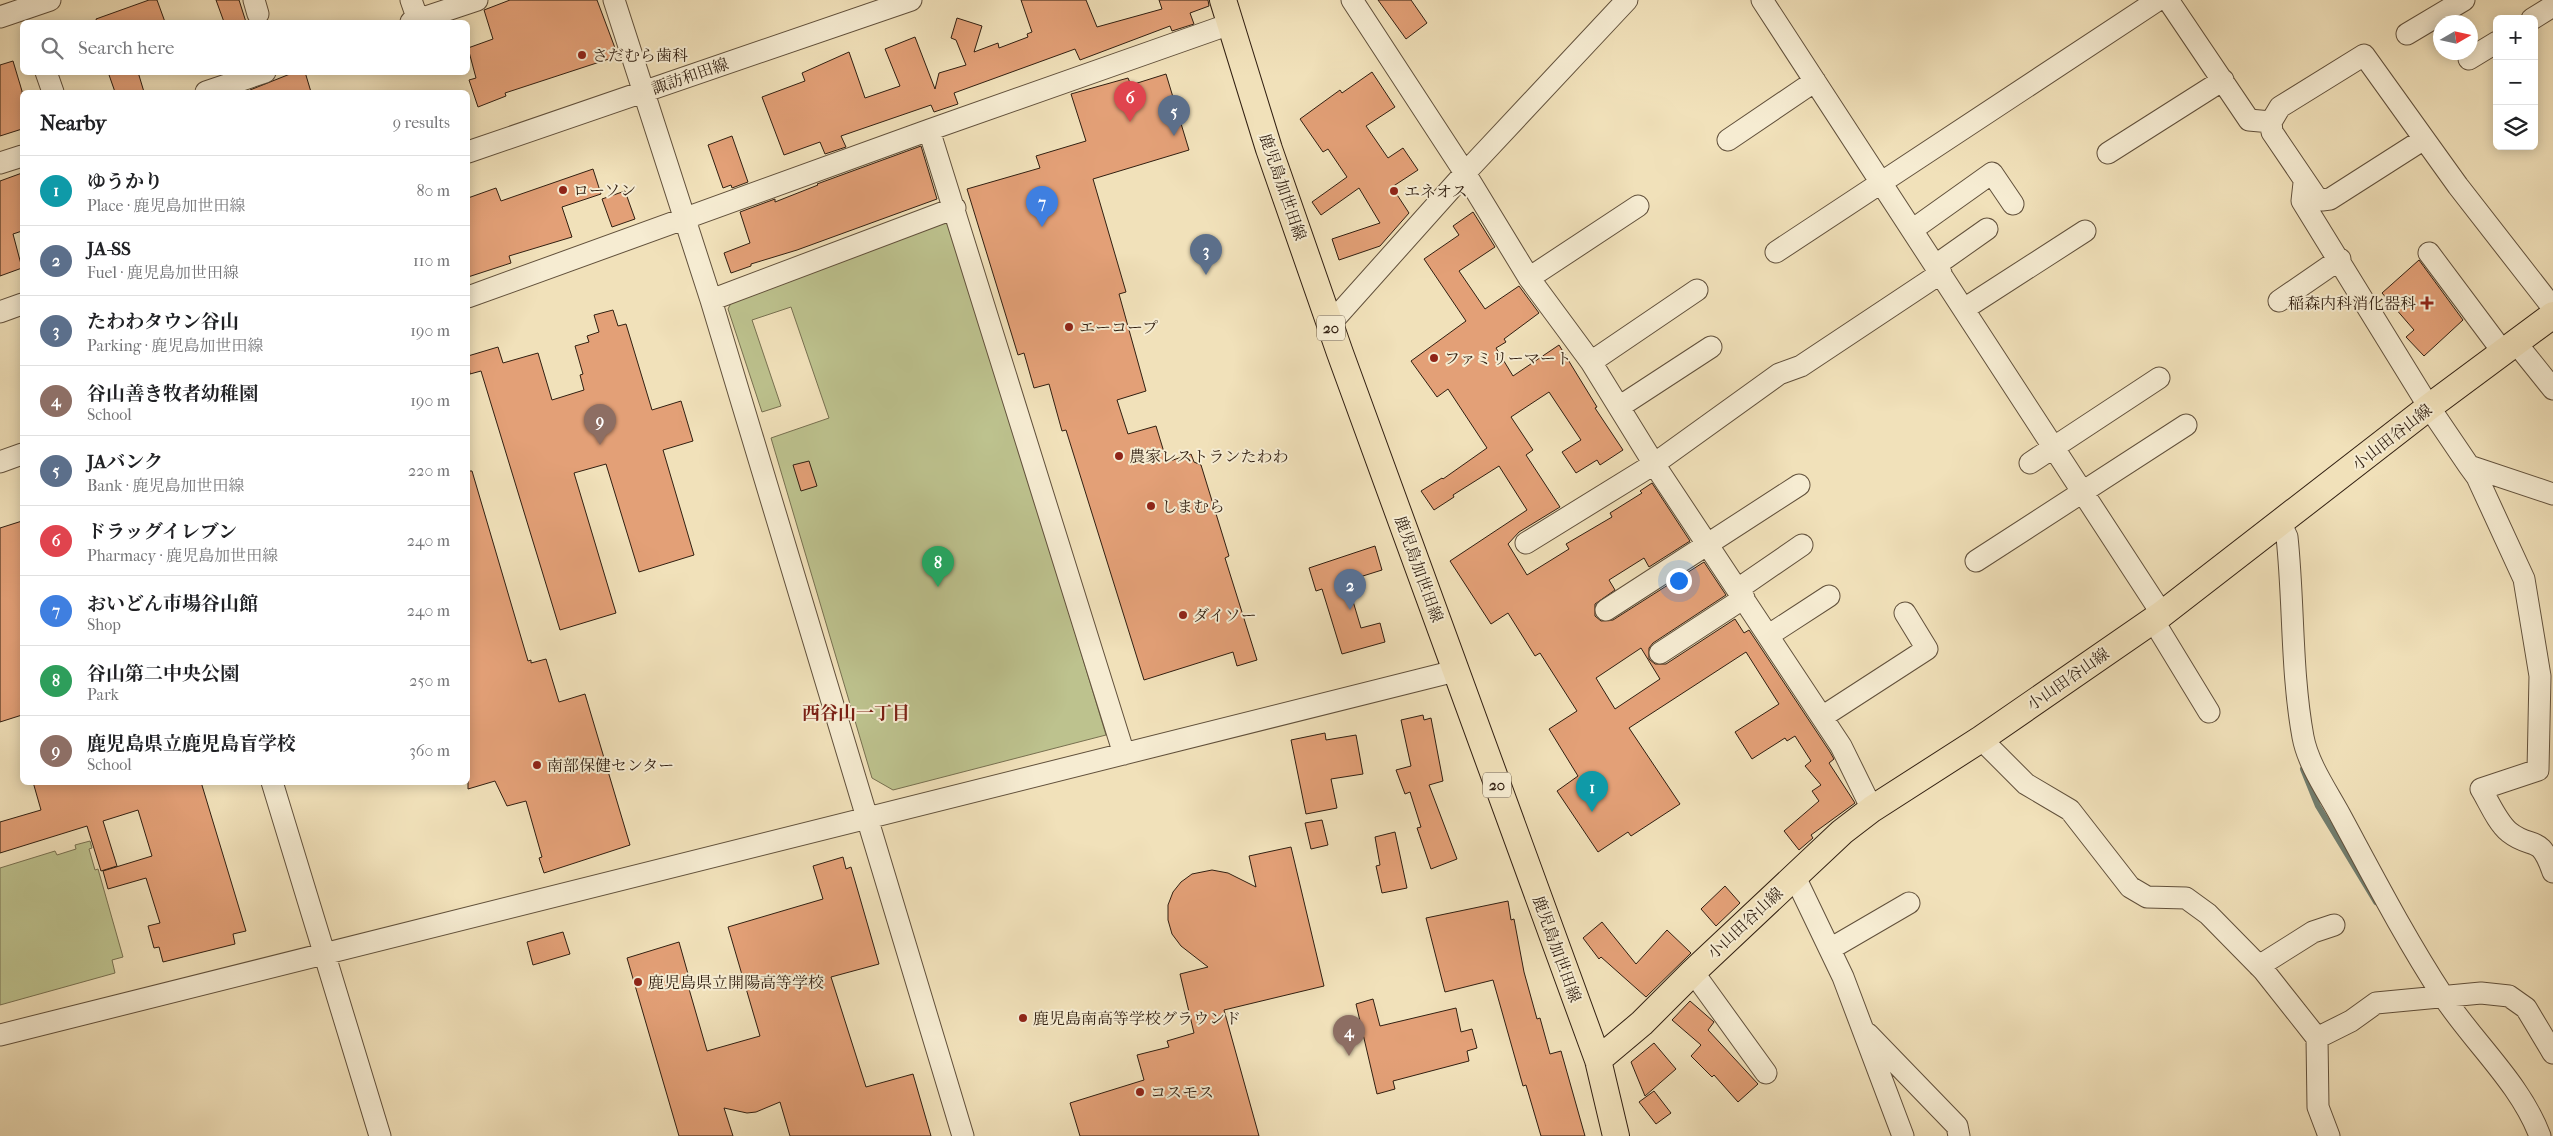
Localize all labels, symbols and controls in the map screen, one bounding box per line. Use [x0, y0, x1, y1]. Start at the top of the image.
north arrow [2433, 15, 2478, 60]
map controls [2493, 15, 2538, 150]
button: + [2493, 15, 2538, 60]
search box [20, 20, 470, 75]
icon: search [38, 34, 66, 62]
text: Search here [78, 37, 174, 59]
place label: さだむら歯科 [592, 46, 688, 65]
marker: さだむら歯科 [576, 49, 588, 61]
street label: 諏訪和田線 [649, 54, 731, 98]
button: − [2493, 60, 2538, 105]
pin: 6 [1114, 81, 1146, 122]
pin: 5 [1158, 95, 1190, 136]
button: layers [2493, 105, 2538, 150]
text: Nearby [40, 111, 106, 135]
text: 9 results [393, 113, 450, 132]
street label: 鹿児島加世田線 [1256, 131, 1310, 243]
text: ゆうかり [87, 171, 163, 193]
text: 1 [53, 181, 59, 200]
text: 80 m [416, 181, 450, 200]
place label: ローソン [573, 181, 636, 200]
place label: エネオス [1404, 182, 1468, 201]
marker: ローソン [557, 184, 569, 196]
marker: エネオス [1388, 185, 1400, 197]
pin: 7 [1026, 186, 1058, 227]
text: Place · 鹿児島加世田線 [87, 196, 246, 215]
pin: 3 [1190, 234, 1222, 275]
text: JA-SS [87, 238, 131, 260]
text: 2 [52, 251, 60, 270]
text: 110 m [413, 251, 450, 270]
text: Fuel · 鹿児島加世田線 [87, 263, 239, 282]
place label: 稲森内科消化器科 [2288, 294, 2416, 313]
marker: 稲森内科消化器科 [2420, 296, 2434, 310]
text: たわわタウン谷山 [87, 311, 239, 333]
road number: 20 [1317, 316, 1345, 340]
place label: エーコープ [1079, 318, 1158, 337]
text: 3 [53, 321, 59, 340]
text: 190 m [410, 321, 450, 340]
marker: エーコープ [1063, 321, 1075, 333]
text: Parking · 鹿児島加世田線 [87, 336, 263, 355]
place label: ファミリーマート [1444, 349, 1572, 368]
marker: ファミリーマート [1428, 352, 1440, 364]
text: 谷山善き牧者幼稚園 [87, 383, 258, 405]
text: 4 [51, 391, 61, 410]
text: 190 m [410, 391, 450, 410]
street label: 小山田谷山線 [2348, 400, 2436, 474]
pin: 9 [584, 404, 616, 445]
text: School [87, 405, 132, 424]
place label: 農家レストランたわわ [1129, 447, 1289, 466]
marker: 農家レストランたわわ [1113, 450, 1125, 462]
text: JAバンク [87, 451, 163, 473]
text: 5 [53, 461, 59, 480]
text: 220 m [408, 461, 450, 480]
text: Bank · 鹿児島加世田線 [87, 476, 244, 495]
place label: しまむら [1161, 497, 1225, 516]
marker: しまむら [1145, 500, 1157, 512]
street label: 鹿児島加世田線 [1391, 513, 1447, 625]
text: ドラッグイレブン [87, 521, 237, 543]
text: 6 [52, 531, 60, 550]
text: 240 m [407, 531, 450, 550]
text: Pharmacy · 鹿児島加世田線 [87, 546, 278, 565]
pin: 8 [922, 546, 954, 587]
your location [1666, 568, 1692, 594]
pin: 2 [1334, 569, 1366, 610]
text: おいどん市場谷山館 [87, 593, 258, 615]
text: 7 [52, 601, 60, 620]
text: 240 m [407, 601, 450, 620]
place label: ダイソー [1193, 606, 1257, 625]
marker: ダイソー [1177, 609, 1189, 621]
text: Shop [87, 615, 121, 634]
street label: 小山田谷山線 [2023, 644, 2113, 714]
text: 谷山第二中央公園 [87, 663, 239, 685]
text: 8 [52, 671, 60, 690]
text: 250 m [409, 671, 450, 690]
text: Park [87, 685, 119, 704]
district label: 西谷山一丁目 [802, 703, 910, 724]
text: 鹿児島県立鹿児島盲学校 [87, 733, 296, 755]
text: 9 [52, 741, 60, 760]
text: 360 m [409, 741, 450, 760]
text: School [87, 755, 132, 774]
place label: 南部保健センター [547, 756, 674, 775]
marker: 南部保健センター [531, 759, 543, 771]
pin: 1 [1576, 771, 1608, 812]
road number: 20 [1483, 772, 1511, 798]
street label: 小山田谷山線 [1703, 883, 1787, 963]
street label: 鹿児島加世田線 [1529, 893, 1585, 1005]
place label: 鹿児島県立開陽高等学校 [648, 973, 824, 992]
marker: 鹿児島県立開陽高等学校 [632, 976, 644, 988]
place label: 鹿児島南高等学校グラウンド [1033, 1009, 1241, 1028]
marker: 鹿児島南高等学校グラウンド [1017, 1012, 1029, 1024]
pin: 4 [1333, 1015, 1365, 1056]
place label: コスモス [1150, 1083, 1214, 1102]
marker: コスモス [1134, 1086, 1146, 1098]

